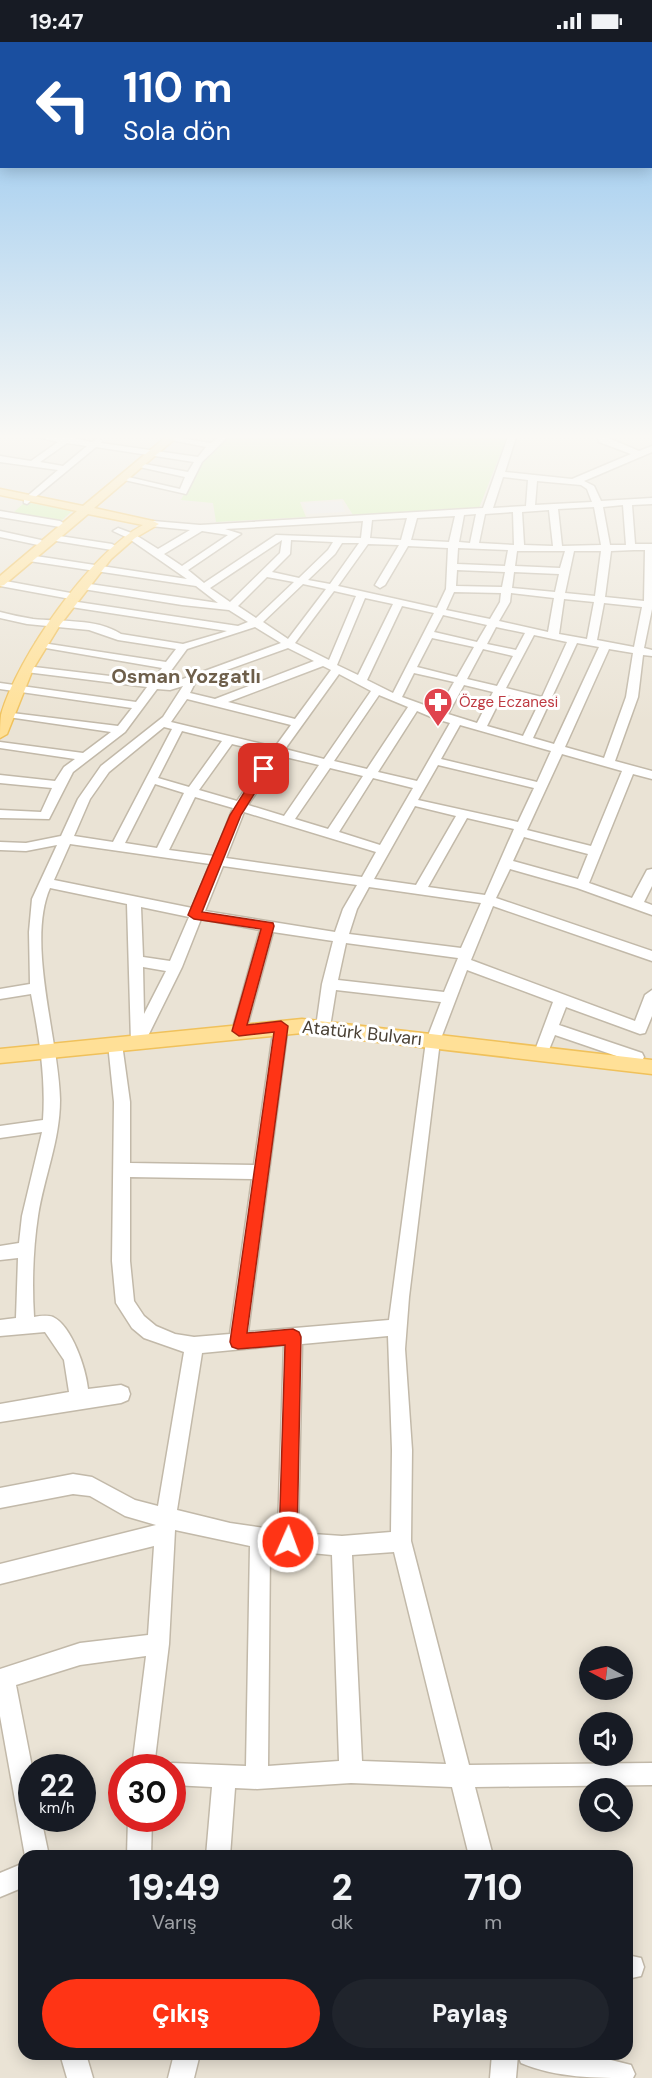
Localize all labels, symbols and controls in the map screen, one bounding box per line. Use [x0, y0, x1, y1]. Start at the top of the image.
text: 19:47 [30, 7, 84, 36]
text: 110 m [123, 60, 233, 115]
icon: left [24, 66, 102, 144]
text: Sola dön [123, 113, 231, 148]
district label: Osman Yozgatlı [111, 663, 261, 689]
pharmacy icon: Özge Eczanesi [422, 686, 454, 728]
place label: Özge Eczanesi [459, 692, 558, 712]
pin [238, 743, 289, 794]
icon: arrive [247, 752, 280, 785]
street label: Atatürk Bulvarı [301, 1015, 423, 1051]
position arrow [256, 1510, 320, 1574]
north arrow [579, 1646, 633, 1700]
map controls [579, 1646, 633, 1832]
button: sound [579, 1712, 633, 1766]
speed limit sign: 30 [108, 1754, 186, 1832]
text: 22 [40, 1766, 74, 1805]
button: search [579, 1778, 633, 1832]
text: km/h [39, 1798, 75, 1818]
text: 19:49 [128, 1864, 220, 1911]
text: 2 [332, 1864, 352, 1911]
text: 710 [464, 1864, 523, 1911]
text: Varış [152, 1909, 197, 1935]
text: dk [331, 1909, 353, 1935]
text: m [484, 1909, 502, 1935]
button: Çıkış [42, 1979, 320, 2048]
button: Paylaş [332, 1979, 609, 2048]

